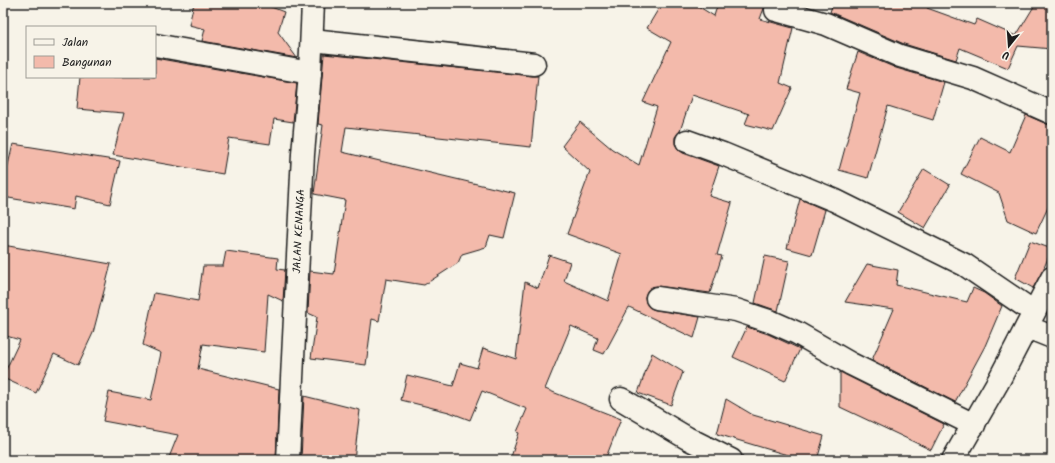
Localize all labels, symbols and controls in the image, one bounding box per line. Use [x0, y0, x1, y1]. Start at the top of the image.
legend [26, 26, 156, 78]
north arrow [989, 26, 1029, 66]
text: Jalan [62, 33, 88, 52]
text: U [1000, 45, 1012, 64]
text: Bangunan [62, 53, 112, 72]
street label: JALAN KENANGA [288, 188, 310, 274]

